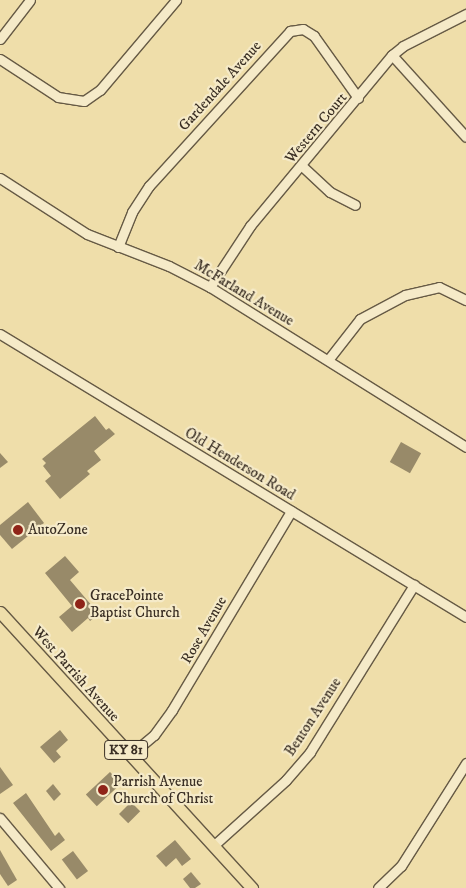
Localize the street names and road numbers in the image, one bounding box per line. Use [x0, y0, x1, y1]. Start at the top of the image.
street label: Gardendale Avenue [175, 37, 265, 135]
street label: Western Court [281, 89, 351, 167]
street label: McFarland Avenue [191, 256, 297, 330]
street label: Old Henderson Road [181, 424, 299, 504]
street label: Rose Avenue [177, 593, 231, 667]
street label: West Parrish Avenue [29, 623, 123, 725]
street label: Benton Avenue [281, 674, 345, 760]
road number: KY 81 [104, 738, 148, 762]

